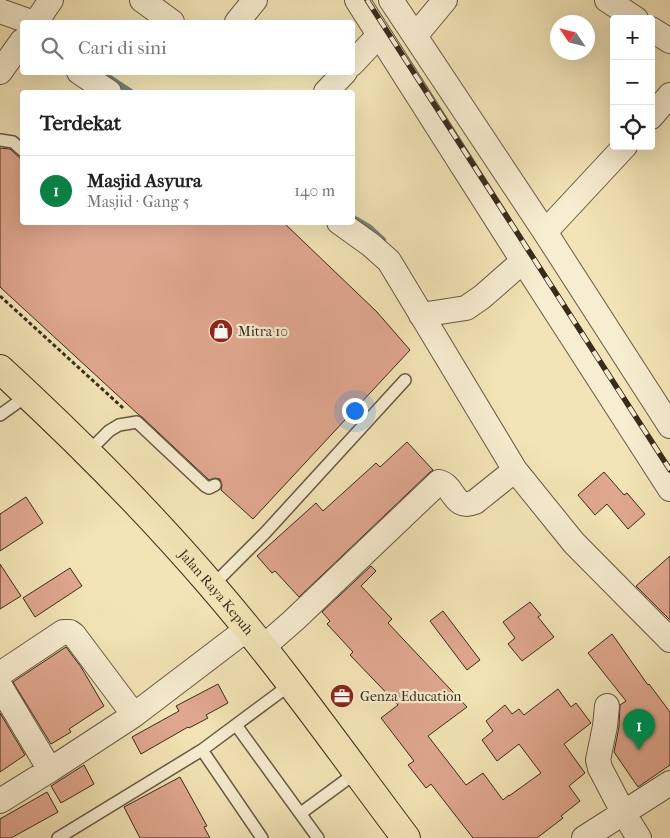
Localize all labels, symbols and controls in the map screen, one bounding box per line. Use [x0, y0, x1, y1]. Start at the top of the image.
north arrow [550, 15, 595, 60]
map controls [610, 15, 655, 150]
button: + [610, 15, 655, 60]
search box [20, 20, 355, 75]
icon: search [38, 34, 66, 62]
text: Cari di sini [78, 37, 167, 59]
button: − [610, 60, 655, 105]
button: locate [610, 105, 655, 150]
text: Terdekat [40, 111, 121, 135]
text: Masjid Asyura [87, 170, 202, 192]
text: 1 [53, 181, 59, 200]
text: 140 m [294, 181, 335, 200]
text: Masjid · Gang 5 [87, 192, 189, 211]
shop icon: Mitra 10 [208, 318, 234, 344]
place label: Mitra 10 [238, 323, 288, 340]
your location [342, 398, 368, 424]
street label: Jalan Raya Kepuh [174, 545, 257, 638]
office icon: Genza Education [329, 683, 355, 709]
place label: Genza Education [360, 688, 461, 705]
pin: 1 [623, 709, 655, 750]

